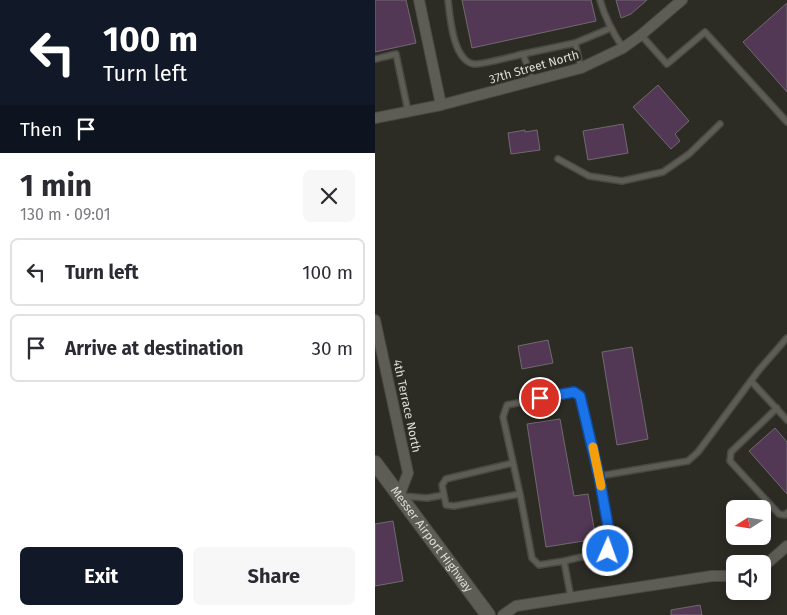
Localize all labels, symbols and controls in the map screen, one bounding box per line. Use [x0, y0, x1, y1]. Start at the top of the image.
text: 100 m [103, 18, 198, 60]
icon: left [20, 20, 85, 85]
street label: 37th Street North [487, 47, 581, 87]
text: Turn left [103, 60, 187, 87]
icon: arrive [72, 115, 100, 143]
text: Then [20, 118, 62, 141]
text: 1 min [20, 168, 92, 204]
button: close [303, 170, 355, 222]
text: 130 m · 09:01 [20, 205, 111, 224]
icon: left [22, 258, 50, 286]
text: Turn left [65, 261, 139, 284]
text: 100 m [302, 261, 353, 284]
icon: arrive [22, 334, 50, 362]
text: Arrive at destination [65, 337, 244, 360]
text: 30 m [312, 337, 353, 360]
street label: 4th Terrace North [390, 358, 424, 454]
pin [519, 377, 561, 419]
icon: arrive [526, 384, 554, 412]
street label: Messer Airport Highway [388, 484, 476, 595]
north arrow [726, 500, 771, 545]
map controls [726, 500, 771, 600]
position arrow [581, 524, 633, 576]
button: Exit [20, 547, 183, 605]
button: Share [193, 547, 355, 605]
button: sound [726, 555, 771, 600]

